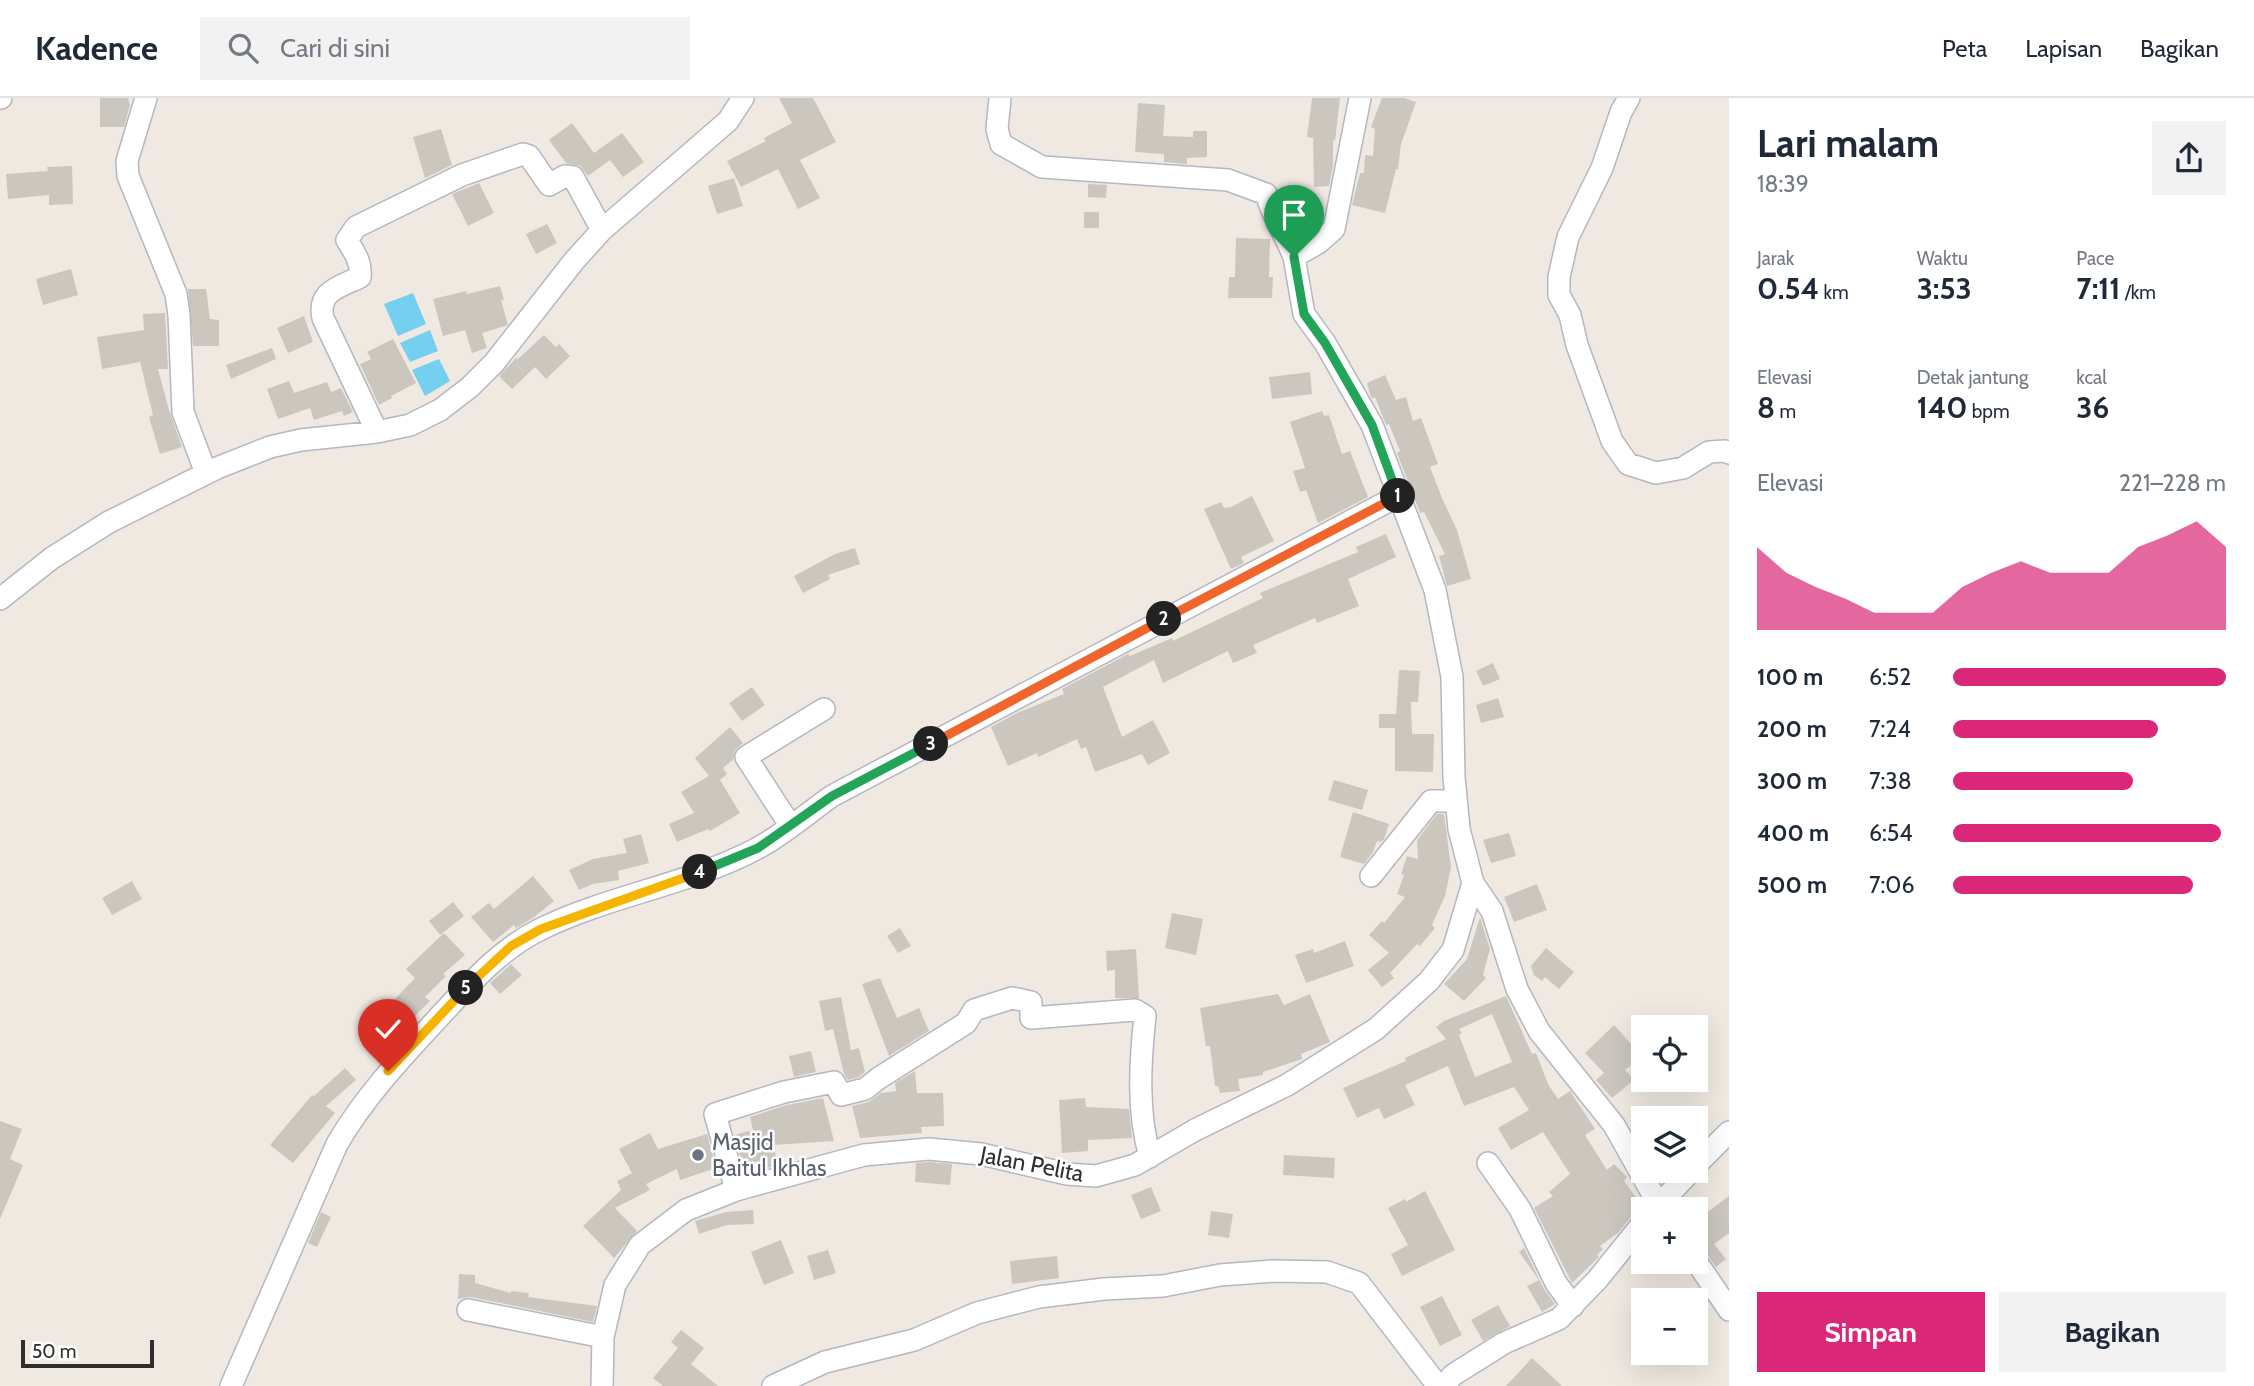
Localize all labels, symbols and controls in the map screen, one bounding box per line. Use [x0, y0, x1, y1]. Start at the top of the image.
search box [200, 17, 690, 80]
text: Kadence [35, 28, 158, 68]
icon: search [224, 29, 262, 67]
text: Cari di sini [280, 32, 390, 64]
text: Peta [1942, 34, 1987, 63]
text: Lapisan [2025, 34, 2102, 63]
text: Bagikan [2140, 34, 2219, 63]
text: Lari malam [1757, 120, 1939, 167]
button: share [2152, 121, 2226, 195]
text: 18:39 [1757, 170, 1809, 198]
pin [1264, 185, 1324, 257]
icon: arrive [1275, 196, 1313, 234]
text: Jarak [1757, 247, 1794, 270]
text: Waktu [1917, 247, 1968, 270]
text: Pace [2076, 247, 2114, 270]
text: 0.54 [1757, 270, 1819, 307]
text: 3:53 [1917, 270, 1972, 307]
text: 7:11 [2076, 270, 2120, 307]
text: km [1819, 281, 1849, 304]
text: /km [2120, 281, 2156, 304]
text: Elevasi [1757, 366, 1812, 389]
text: Detak jantung [1917, 366, 2028, 389]
text: kcal [2076, 366, 2107, 389]
text: 8 [1757, 389, 1775, 426]
text: 140 [1917, 389, 1968, 426]
text: 36 [2076, 389, 2109, 426]
text: m [1775, 400, 1796, 423]
text: bpm [1968, 400, 2010, 423]
text: Elevasi [1757, 469, 1823, 497]
text: 221–228 m [2119, 469, 2226, 497]
pin: 1 [1380, 478, 1416, 514]
text: 1 [1394, 484, 1401, 507]
pin: 2 [1146, 602, 1182, 636]
text: 2 [1158, 607, 1169, 630]
text: 100 m [1757, 663, 1823, 691]
text: 6:52 [1869, 663, 1911, 691]
text: 200 m [1757, 715, 1827, 743]
text: 7:24 [1869, 715, 1911, 743]
pin: 3 [914, 726, 948, 762]
text: 3 [925, 732, 936, 755]
text: 300 m [1757, 767, 1827, 795]
text: 7:38 [1869, 767, 1912, 795]
text: 400 m [1757, 819, 1829, 847]
text: 6:54 [1869, 819, 1913, 847]
pin: 4 [682, 854, 718, 890]
text: 4 [694, 860, 705, 883]
text: 500 m [1757, 871, 1827, 899]
text: 7:06 [1869, 871, 1914, 899]
pin: 5 [448, 970, 484, 1006]
text: 5 [460, 976, 471, 999]
pin [358, 999, 418, 1071]
icon: check [369, 1010, 407, 1048]
map controls [1631, 1015, 1708, 1365]
button: locate [1631, 1015, 1708, 1092]
button: layers [1631, 1106, 1708, 1183]
place label: Masjid Baitul Ikhlas [712, 1128, 826, 1182]
street label: Jalan Pelita [977, 1140, 1086, 1188]
marker: Masjid Baitul Ikhlas [690, 1147, 706, 1163]
button: + [1631, 1197, 1708, 1274]
button: − [1631, 1288, 1708, 1365]
button: Simpan [1757, 1292, 1985, 1372]
button: Bagikan [1999, 1292, 2226, 1372]
scale bar [21, 1337, 154, 1369]
text: 50 m [32, 1340, 76, 1363]

